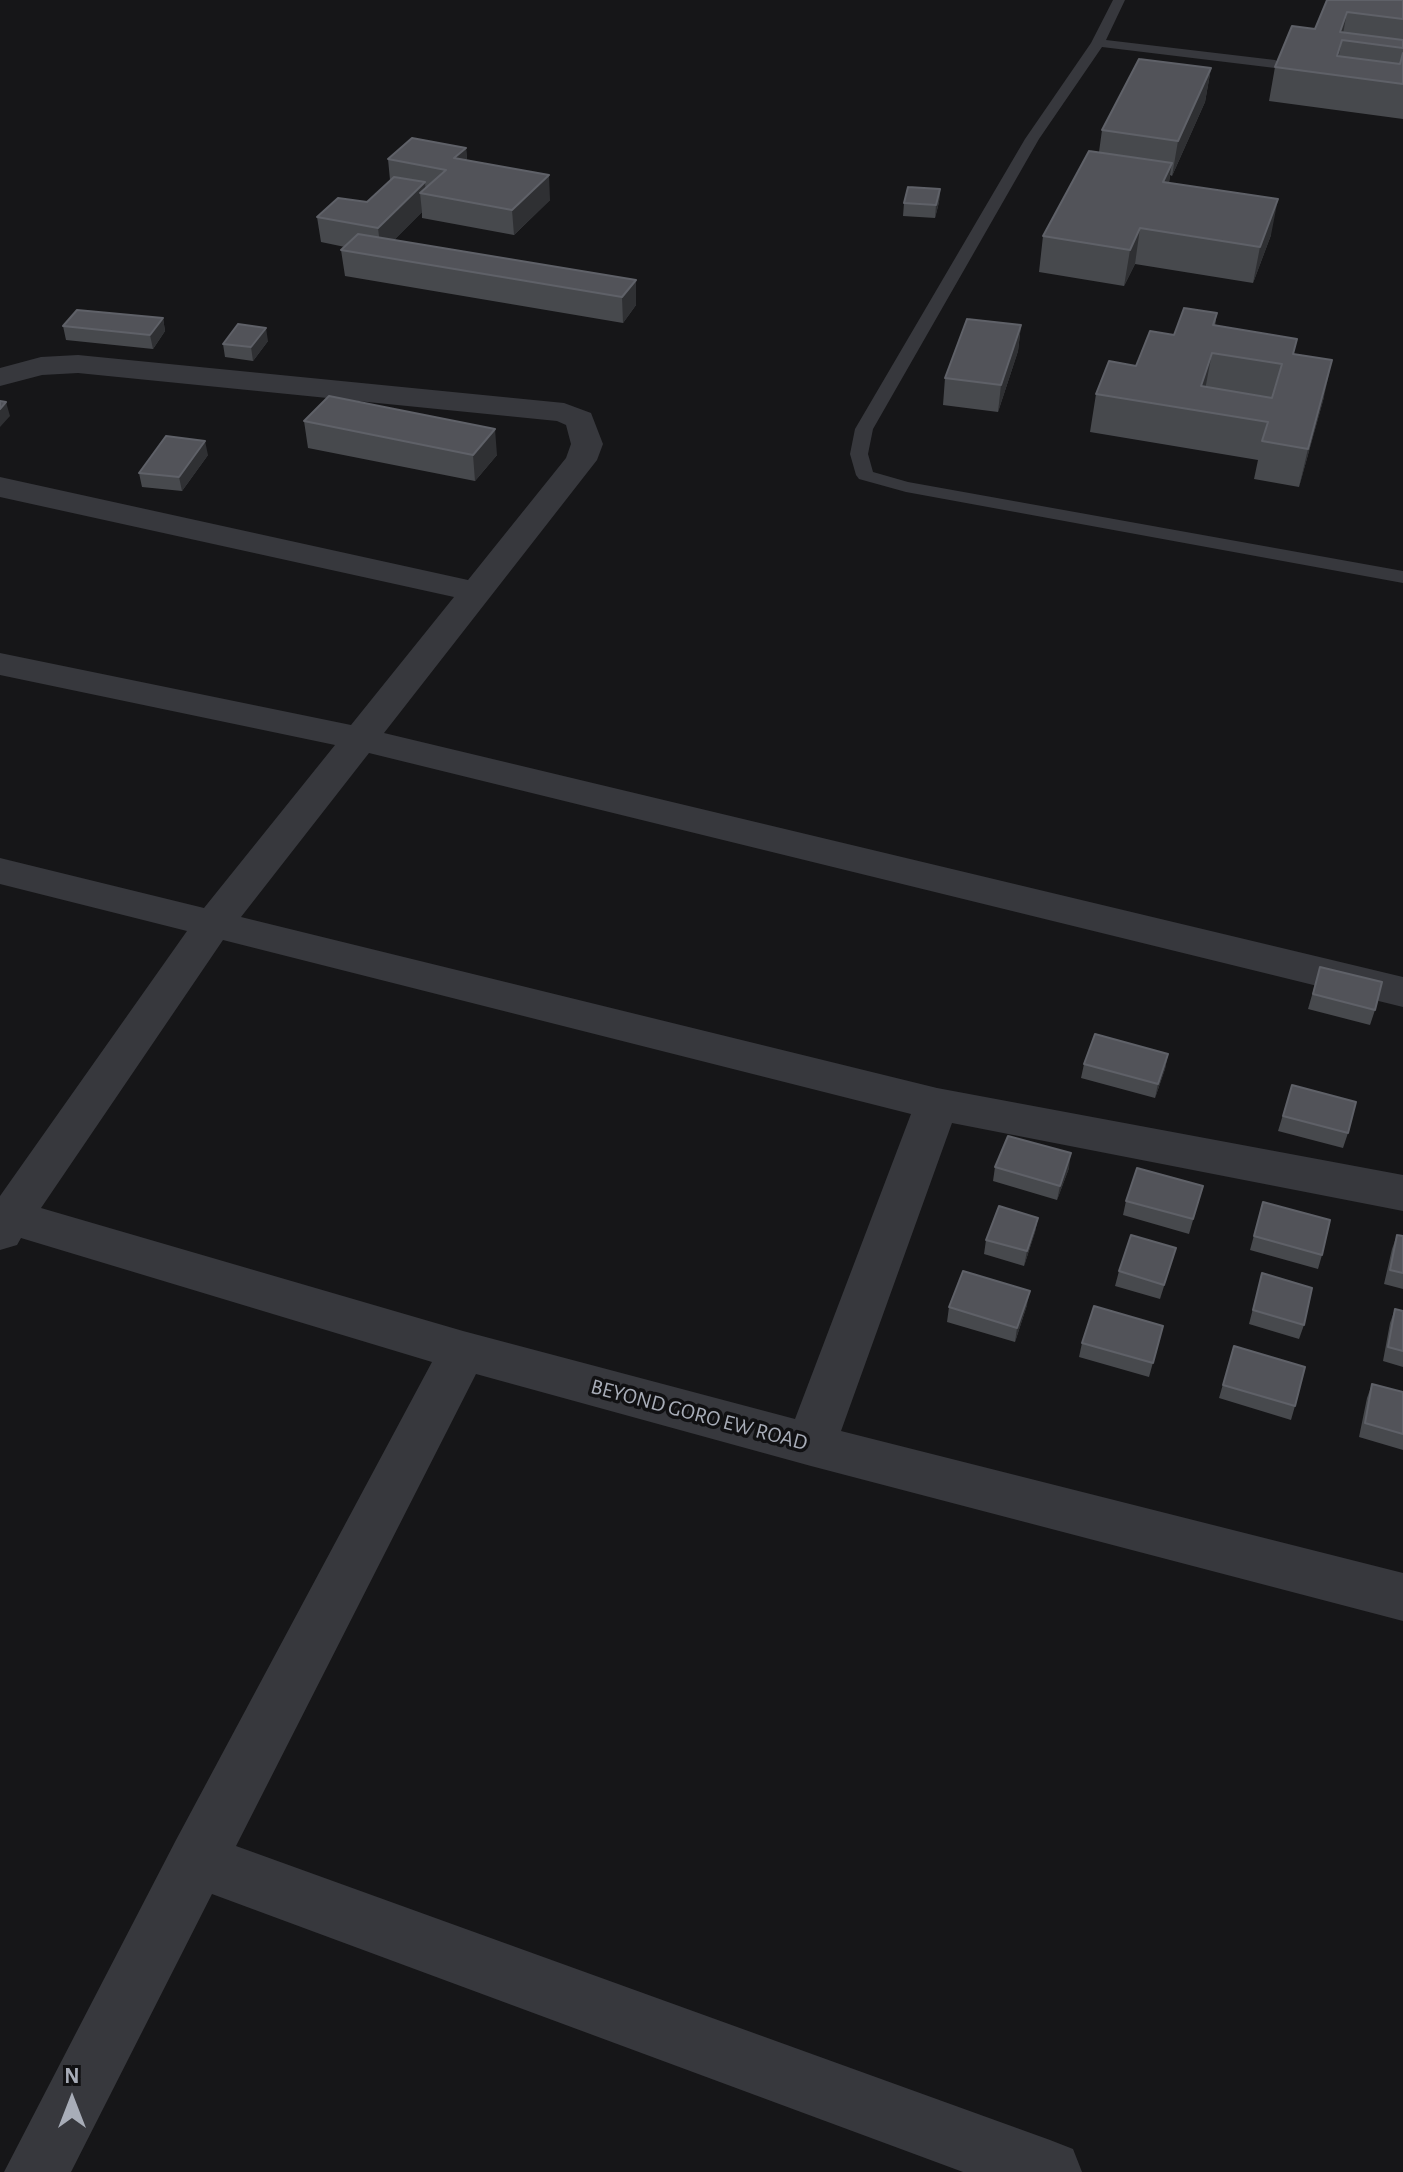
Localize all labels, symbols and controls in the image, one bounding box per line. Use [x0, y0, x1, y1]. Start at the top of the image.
street label: BEYOND GORO EW ROAD [588, 1373, 810, 1457]
north arrow [32, 2060, 112, 2140]
text: N [64, 2065, 80, 2087]

